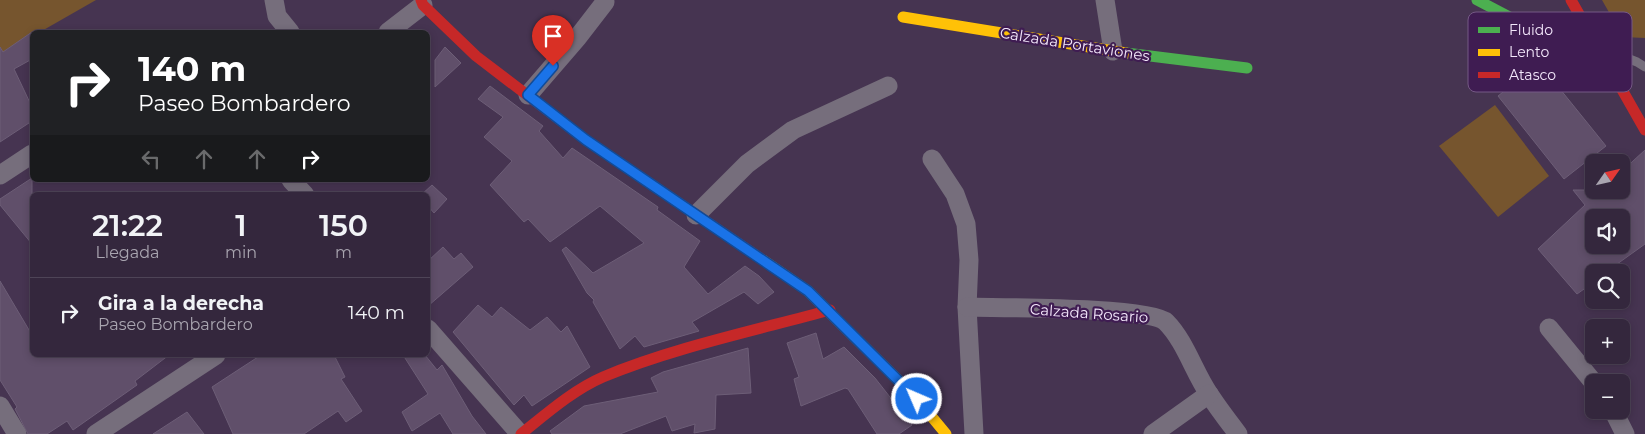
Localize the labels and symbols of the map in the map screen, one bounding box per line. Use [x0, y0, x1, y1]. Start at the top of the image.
legend [1468, 12, 1632, 92]
pin [532, 15, 574, 66]
text: Fluido [1509, 21, 1553, 39]
street label: Calzada Portaviones [999, 23, 1151, 65]
text: Lento [1509, 43, 1549, 61]
text: Atasco [1509, 66, 1556, 84]
north arrow [1585, 154, 1630, 199]
street label: Calzada Rosario [1029, 299, 1149, 327]
position arrow [890, 372, 942, 424]

